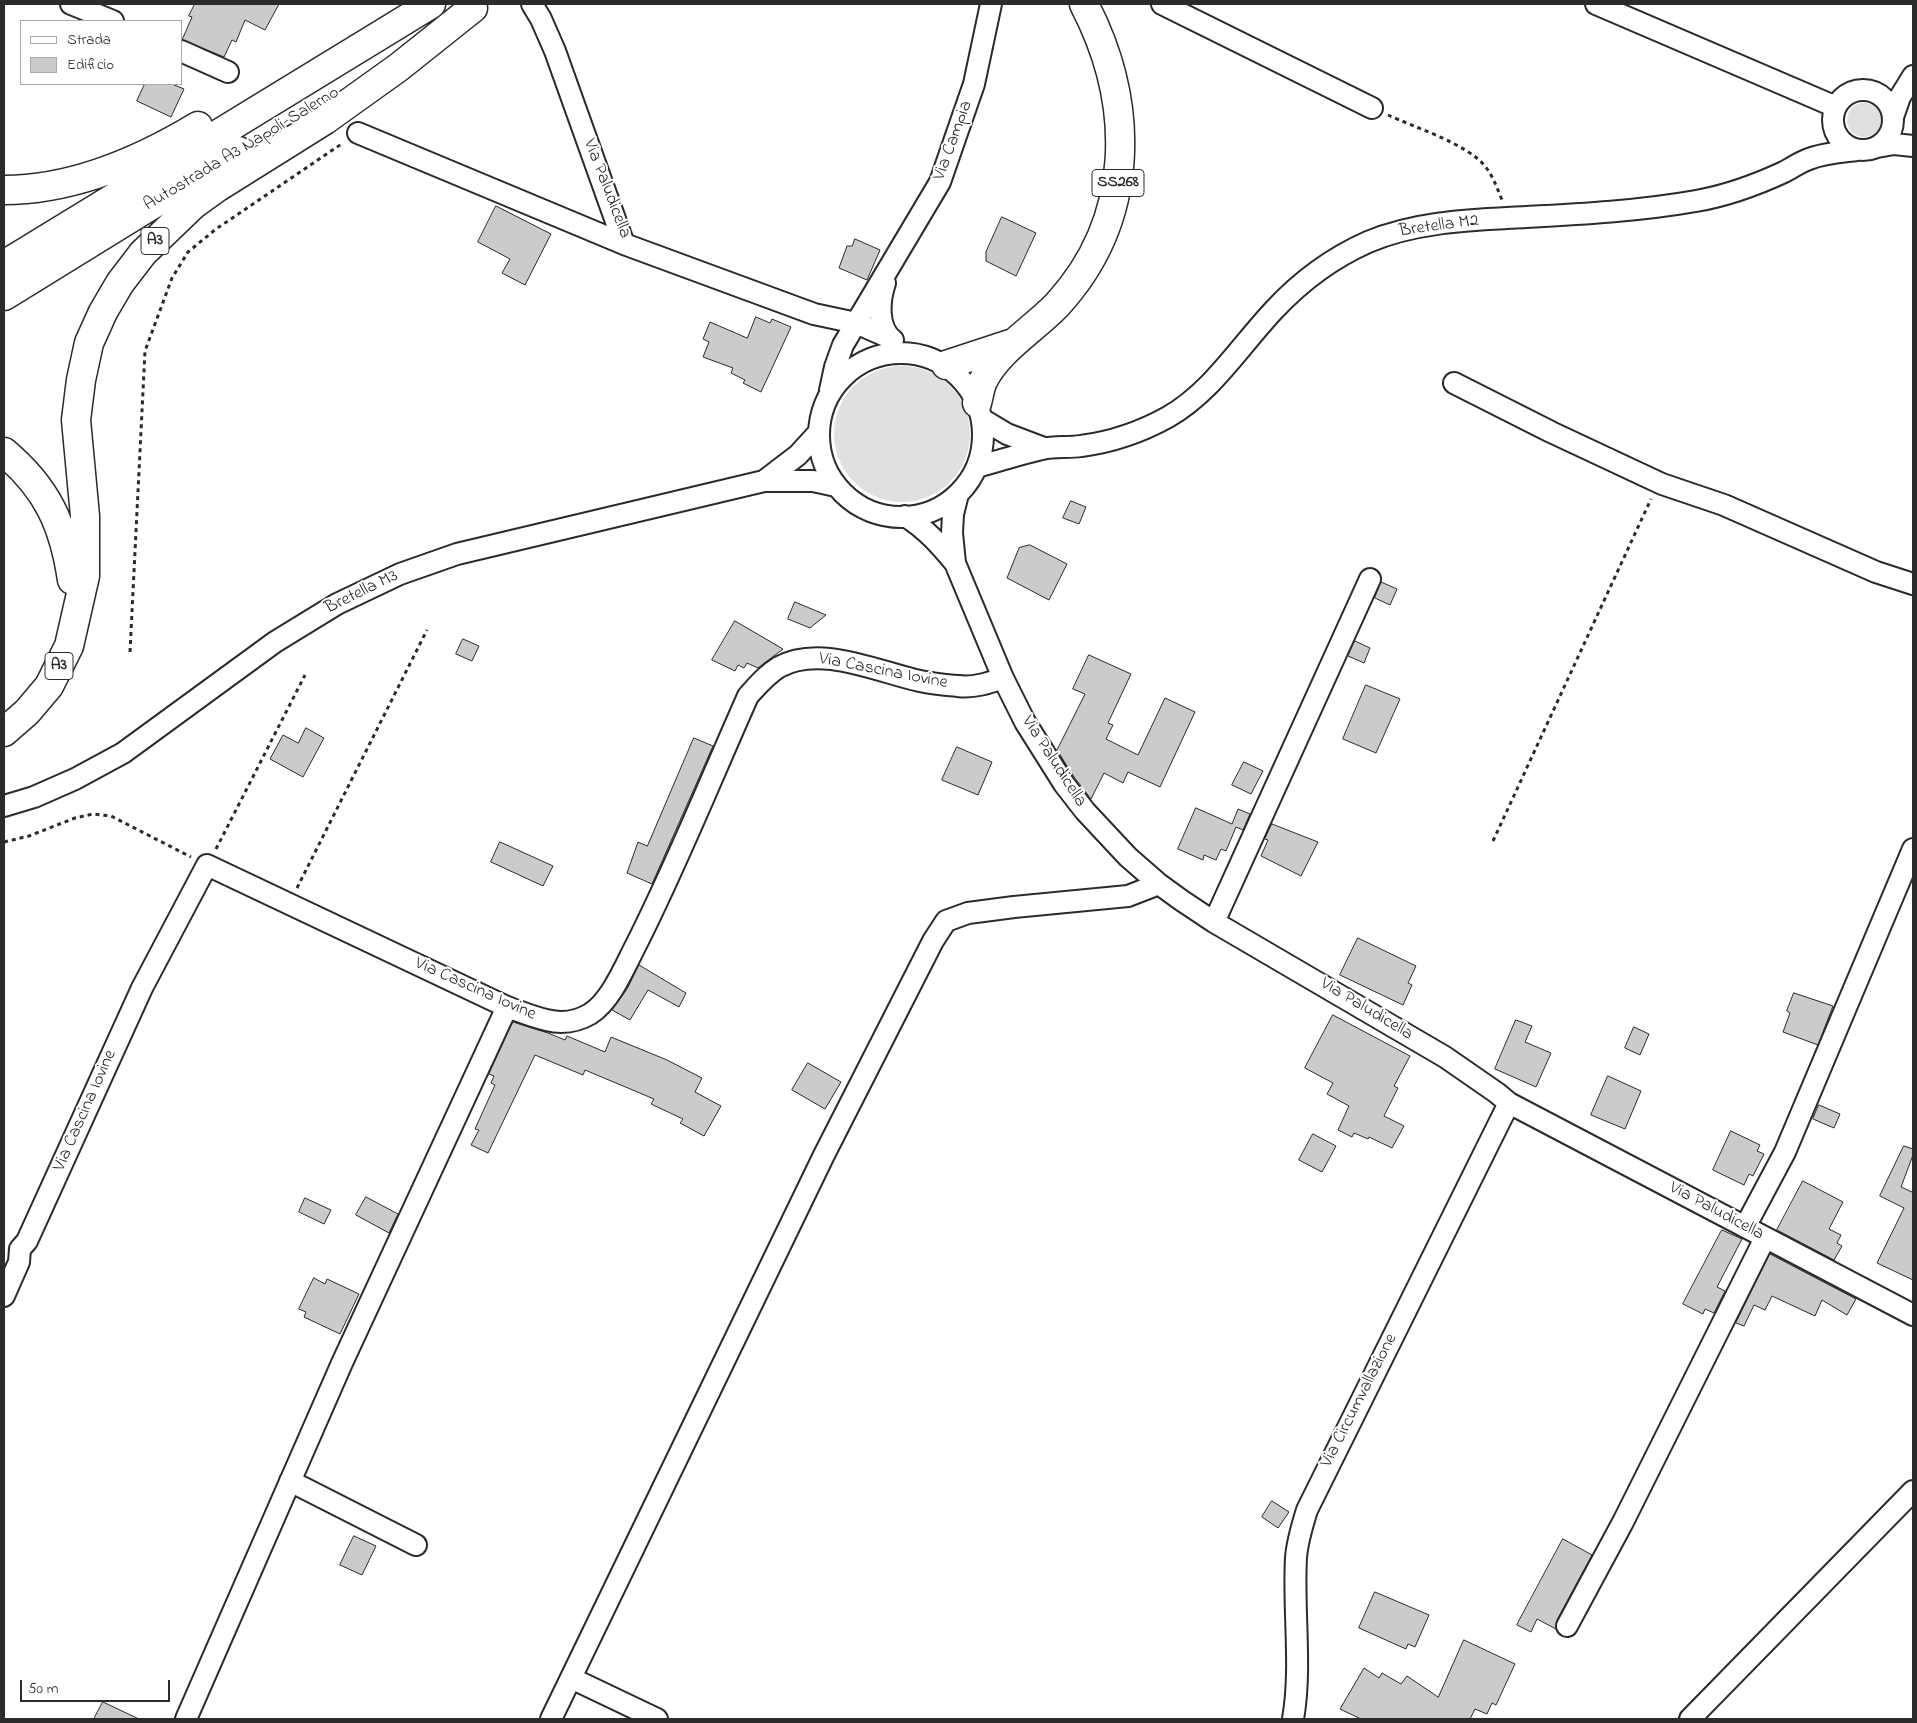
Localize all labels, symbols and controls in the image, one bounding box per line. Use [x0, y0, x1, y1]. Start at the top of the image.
legend [20, 20, 182, 85]
text: Strada [67, 29, 111, 51]
text: Edificio [67, 54, 114, 76]
street label: Autostrada A3 Napoli-Salerno [140, 83, 344, 217]
street label: Via Campia [930, 98, 978, 184]
street label: Via Paludicella [577, 136, 635, 242]
road number: SS268 [1092, 170, 1144, 197]
street label: Bretella M2 [1398, 211, 1480, 243]
road number: A3 [141, 228, 169, 255]
street label: Bretella M3 [322, 566, 402, 620]
street label: Via Cascina Iovine [817, 649, 949, 695]
road number: A3 [45, 652, 73, 679]
street label: Via Paludicella [1016, 712, 1090, 812]
street label: Via Cascina Iovine [411, 954, 539, 1026]
street label: Via Paludicella [1316, 974, 1416, 1046]
street label: Via Cascina Iovine [50, 1047, 122, 1175]
street label: Via Paludicella [1665, 1178, 1767, 1246]
street label: Via Circumvallazione [1317, 1331, 1403, 1471]
scale bar [22, 1670, 172, 1702]
text: 50 m [28, 1678, 58, 1700]

